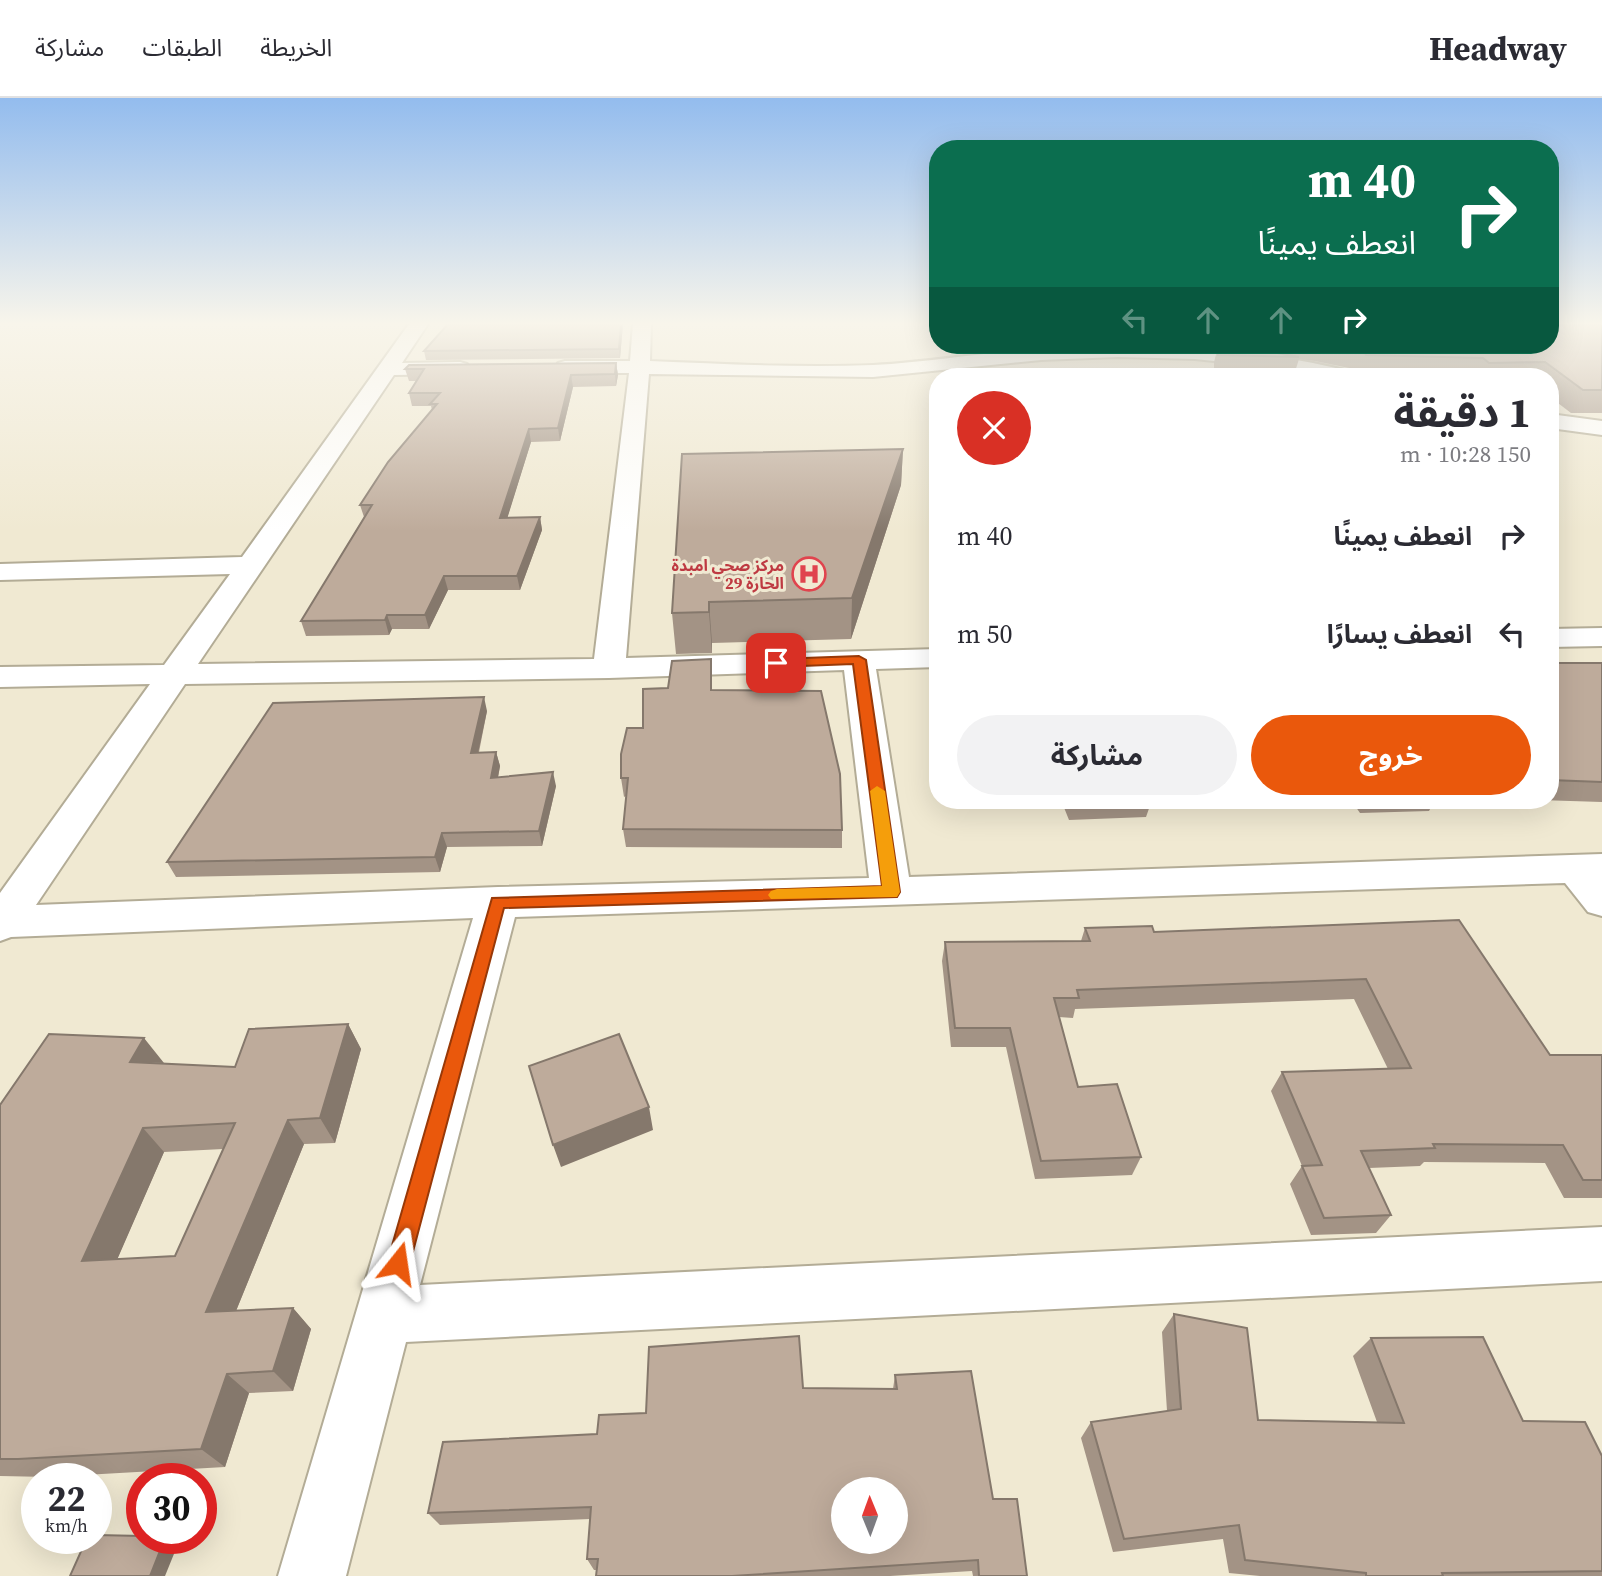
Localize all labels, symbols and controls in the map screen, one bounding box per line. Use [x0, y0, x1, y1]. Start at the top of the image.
text: Headway [1429, 26, 1567, 71]
text: مشاركة [35, 31, 104, 64]
text: الطبقات [142, 31, 222, 64]
text: الخريطة [260, 31, 332, 64]
text: 40 m [1308, 146, 1416, 213]
icon: right [1440, 168, 1531, 259]
text: انعطف يمينًا [1258, 221, 1416, 265]
icon: left [1116, 301, 1154, 339]
icon: ahead [1189, 301, 1227, 339]
icon: ahead [1262, 301, 1300, 339]
icon: right [1335, 301, 1373, 339]
text: 1 دقيقة [1394, 383, 1531, 441]
button: close [957, 391, 1031, 465]
text: 150 m · 10:28 [1400, 438, 1531, 470]
icon: right [1493, 517, 1531, 555]
text: 40 m [957, 518, 1013, 554]
text: انعطف يمينًا [1333, 518, 1472, 554]
place label: مركز صحي امبدة الحارة 29 [671, 554, 784, 594]
hospital icon: مركز صحي امبدة الحارة 29 [790, 555, 828, 593]
icon: left [1493, 615, 1531, 653]
text: 50 m [957, 616, 1013, 652]
text: انعطف يسارًا [1327, 616, 1472, 652]
pin [746, 633, 806, 693]
icon: arrive [757, 644, 795, 682]
button: مشاركة [957, 715, 1237, 795]
button: خروج [1251, 715, 1531, 795]
position arrow [361, 1226, 435, 1300]
speed limit sign: 30 [126, 1463, 217, 1554]
text: 22 [48, 1475, 85, 1523]
north arrow [831, 1477, 908, 1554]
map controls [831, 1477, 908, 1554]
text: km/h [45, 1513, 88, 1538]

